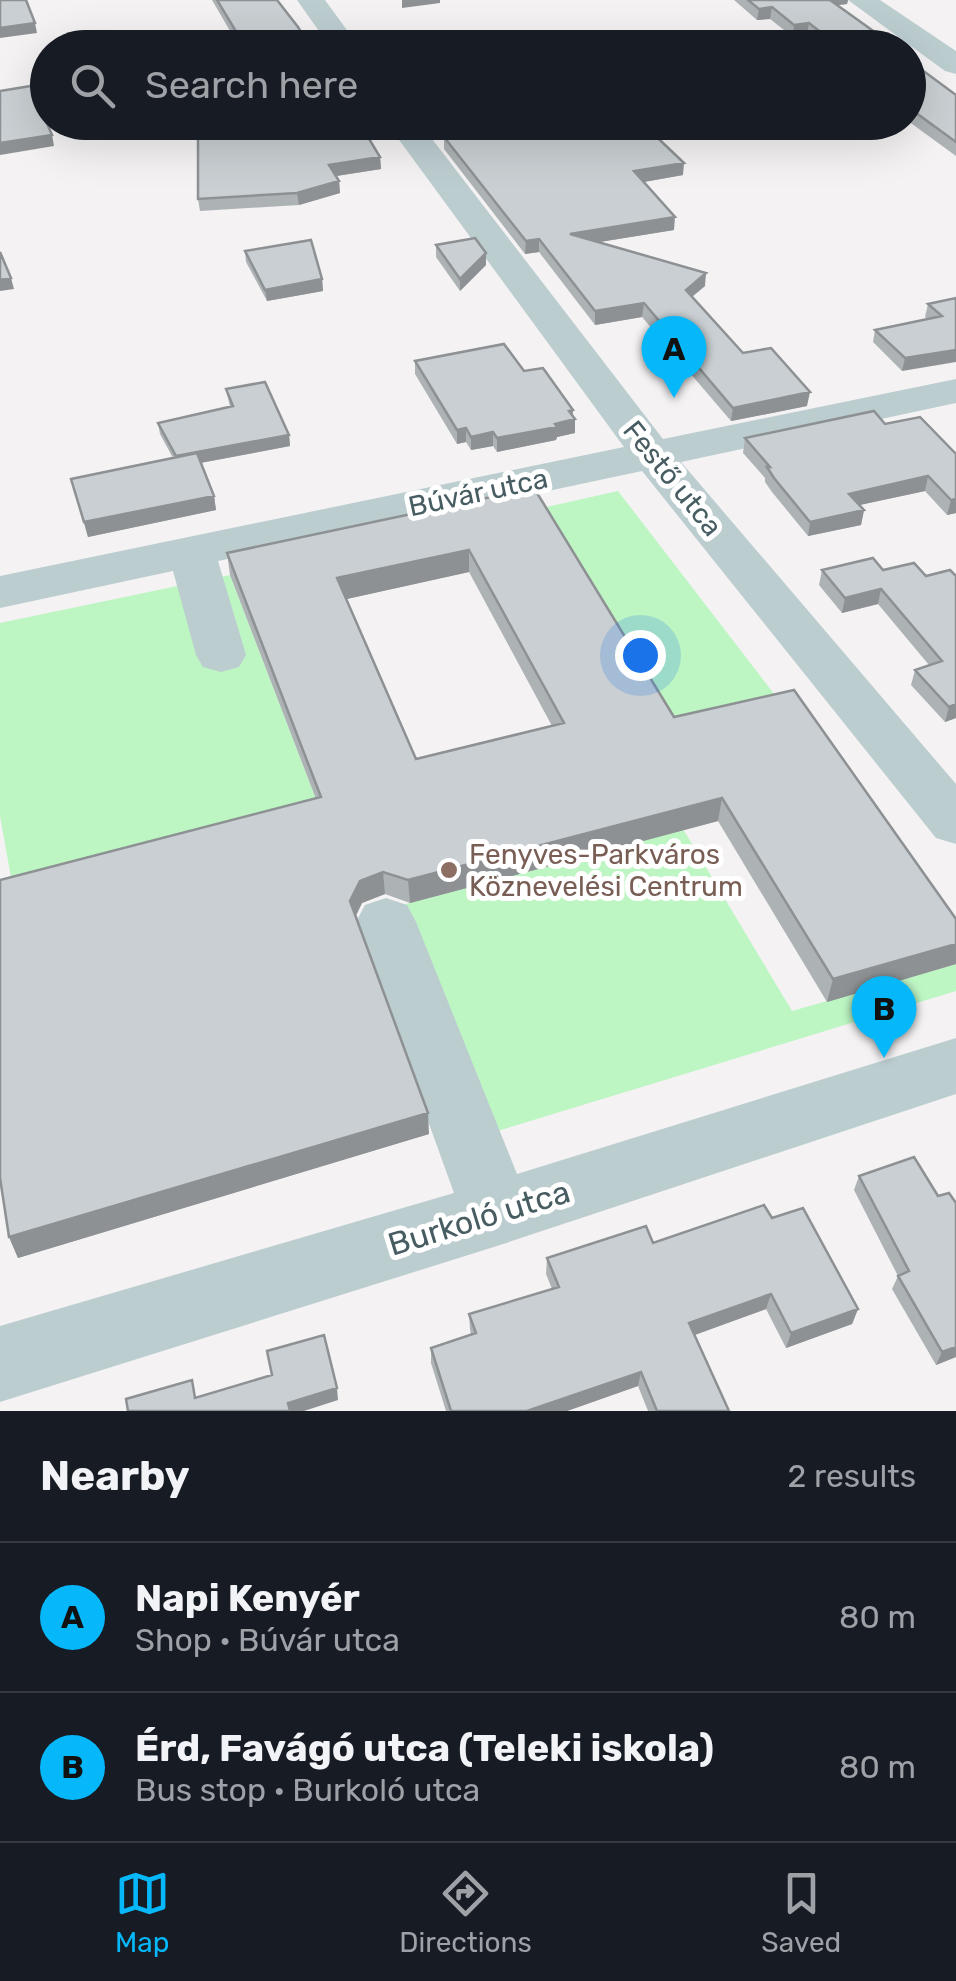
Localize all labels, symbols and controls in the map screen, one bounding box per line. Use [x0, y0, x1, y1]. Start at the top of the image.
search box [30, 30, 926, 140]
icon: search [65, 58, 120, 113]
text: Search here [145, 62, 358, 108]
pin: A [642, 316, 706, 398]
street label: Festő utca [616, 414, 729, 543]
street label: Búvár utca [405, 462, 551, 523]
your location [615, 630, 666, 681]
place label: Fenyves-Parkváros Köznevelési Centrum [469, 838, 743, 903]
marker: Fenyves-Parkváros Köznevelési Centrum [438, 859, 460, 881]
pin: B [852, 976, 916, 1058]
street label: Burkoló utca [384, 1172, 574, 1264]
text: Nearby [40, 1451, 190, 1501]
text: 2 results [787, 1457, 916, 1495]
text: Napi Kenyér [135, 1575, 360, 1621]
text: A [61, 1598, 84, 1636]
text: 80 m [839, 1598, 916, 1636]
text: Shop · Búvár utca [135, 1621, 400, 1659]
text: Érd, Favágó utca (Teleki iskola) [135, 1725, 714, 1771]
text: B [61, 1748, 84, 1786]
text: 80 m [839, 1748, 916, 1786]
text: Bus stop · Burkoló utca [135, 1771, 480, 1809]
tab: Map [115, 1866, 170, 1959]
tab: Directions [399, 1866, 532, 1959]
tab: Saved [761, 1866, 841, 1959]

